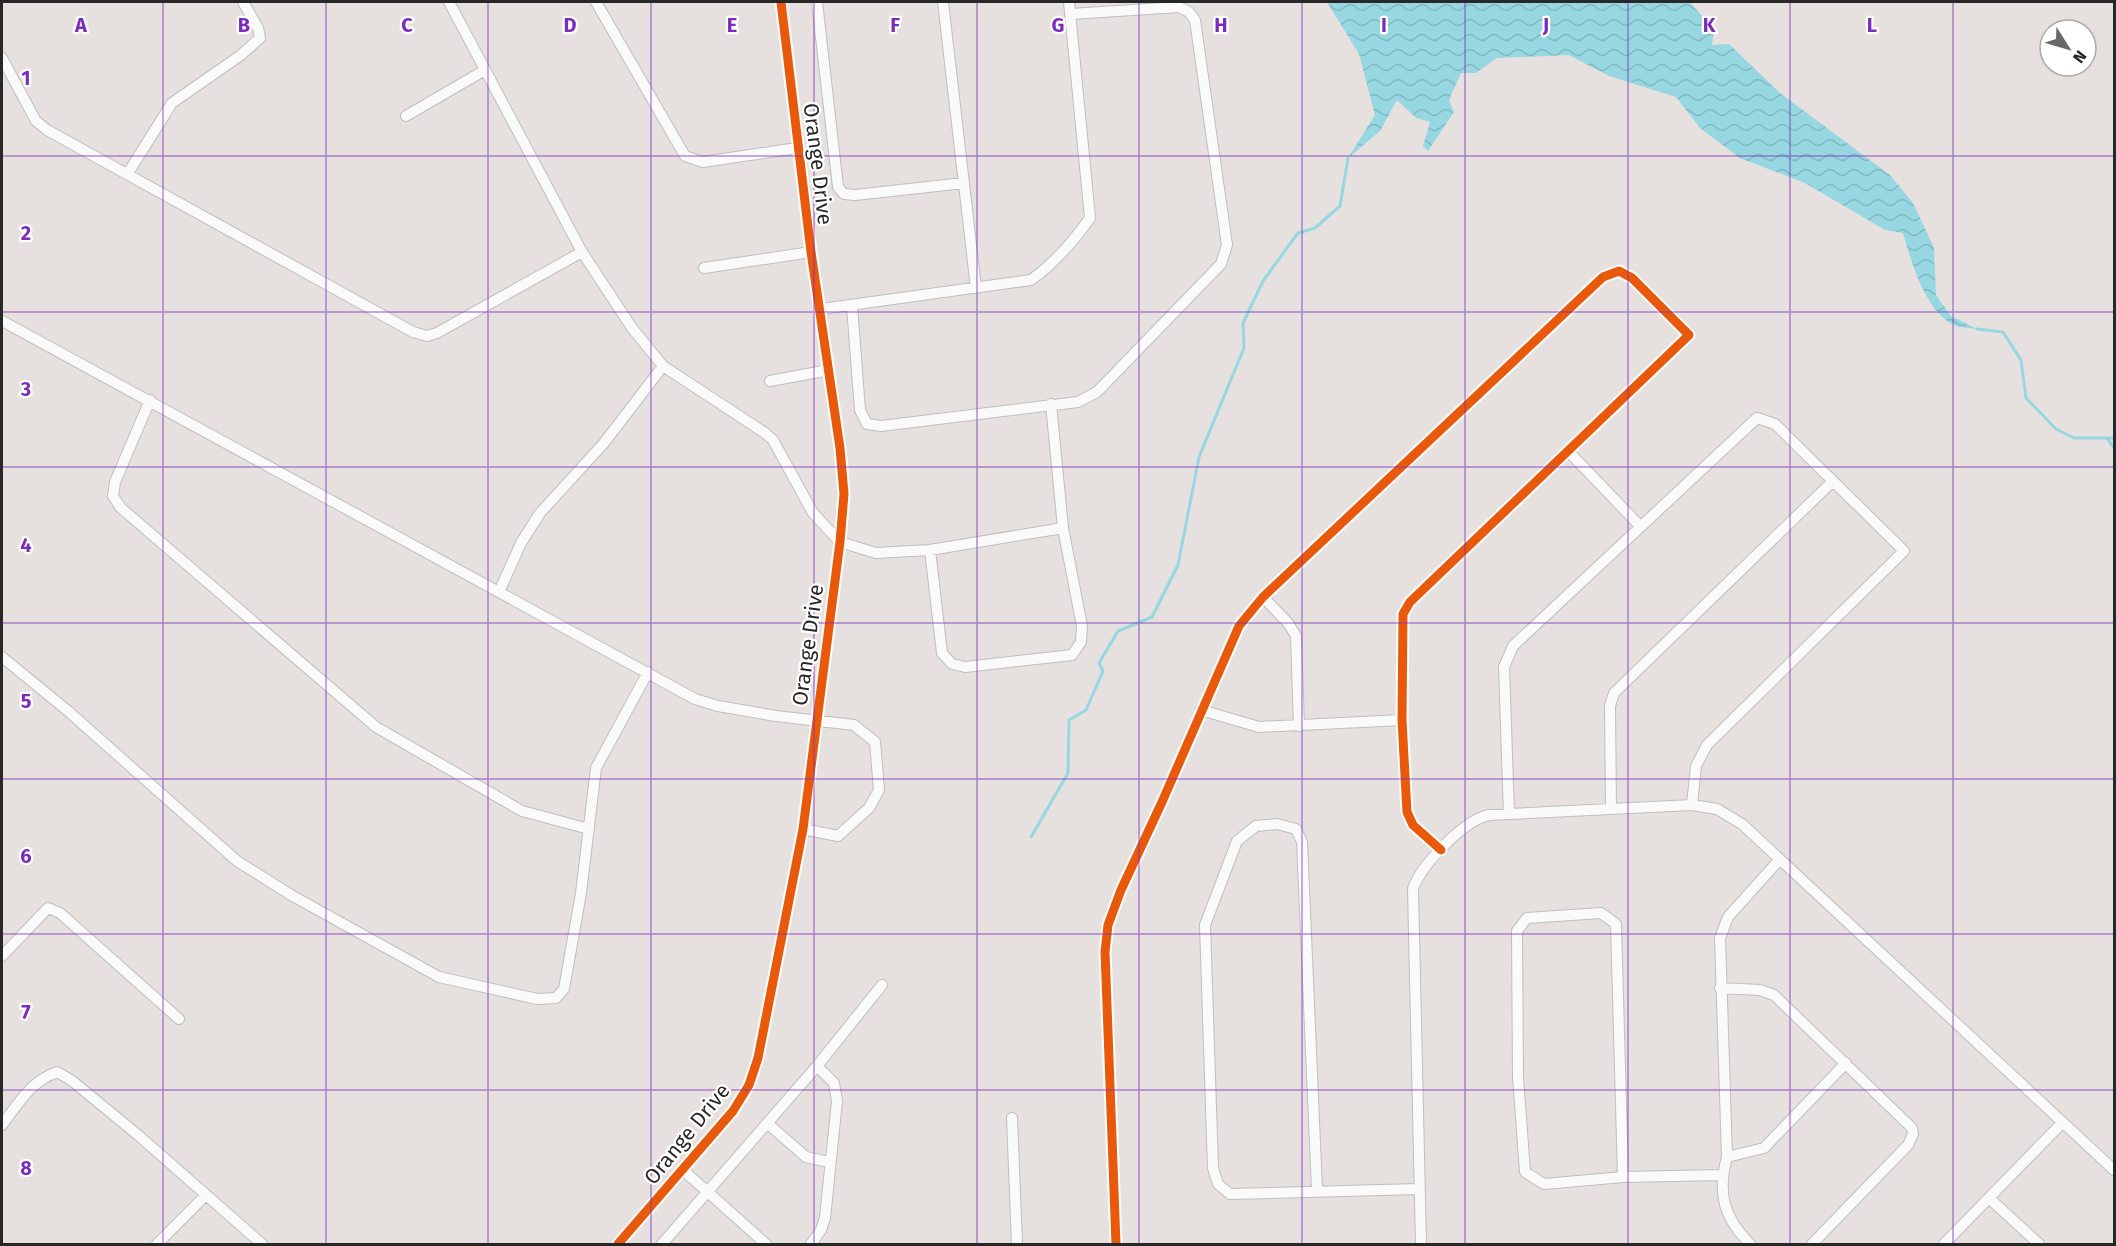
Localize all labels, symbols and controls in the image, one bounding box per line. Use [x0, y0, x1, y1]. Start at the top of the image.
text: A [74, 13, 88, 37]
text: B [238, 13, 250, 37]
text: C [401, 13, 413, 37]
text: D [563, 13, 577, 37]
text: E [727, 13, 737, 37]
text: F [890, 13, 900, 37]
text: G [1052, 13, 1064, 37]
text: H [1214, 13, 1228, 37]
text: I [1381, 13, 1387, 37]
text: J [1542, 13, 1549, 37]
text: K [1703, 13, 1716, 37]
text: L [1867, 13, 1877, 37]
north arrow [2038, 18, 2098, 78]
text: N [2069, 47, 2090, 67]
text: 1 [21, 66, 31, 90]
street label: Orange Drive [798, 102, 838, 226]
text: 2 [21, 221, 31, 245]
text: 3 [20, 377, 31, 401]
text: 4 [20, 533, 32, 557]
street label: Orange Drive [787, 583, 829, 707]
text: 5 [21, 689, 32, 713]
text: 6 [20, 844, 32, 868]
text: 7 [21, 1000, 31, 1024]
street label: Orange Drive [638, 1078, 736, 1190]
text: 8 [20, 1156, 32, 1180]

